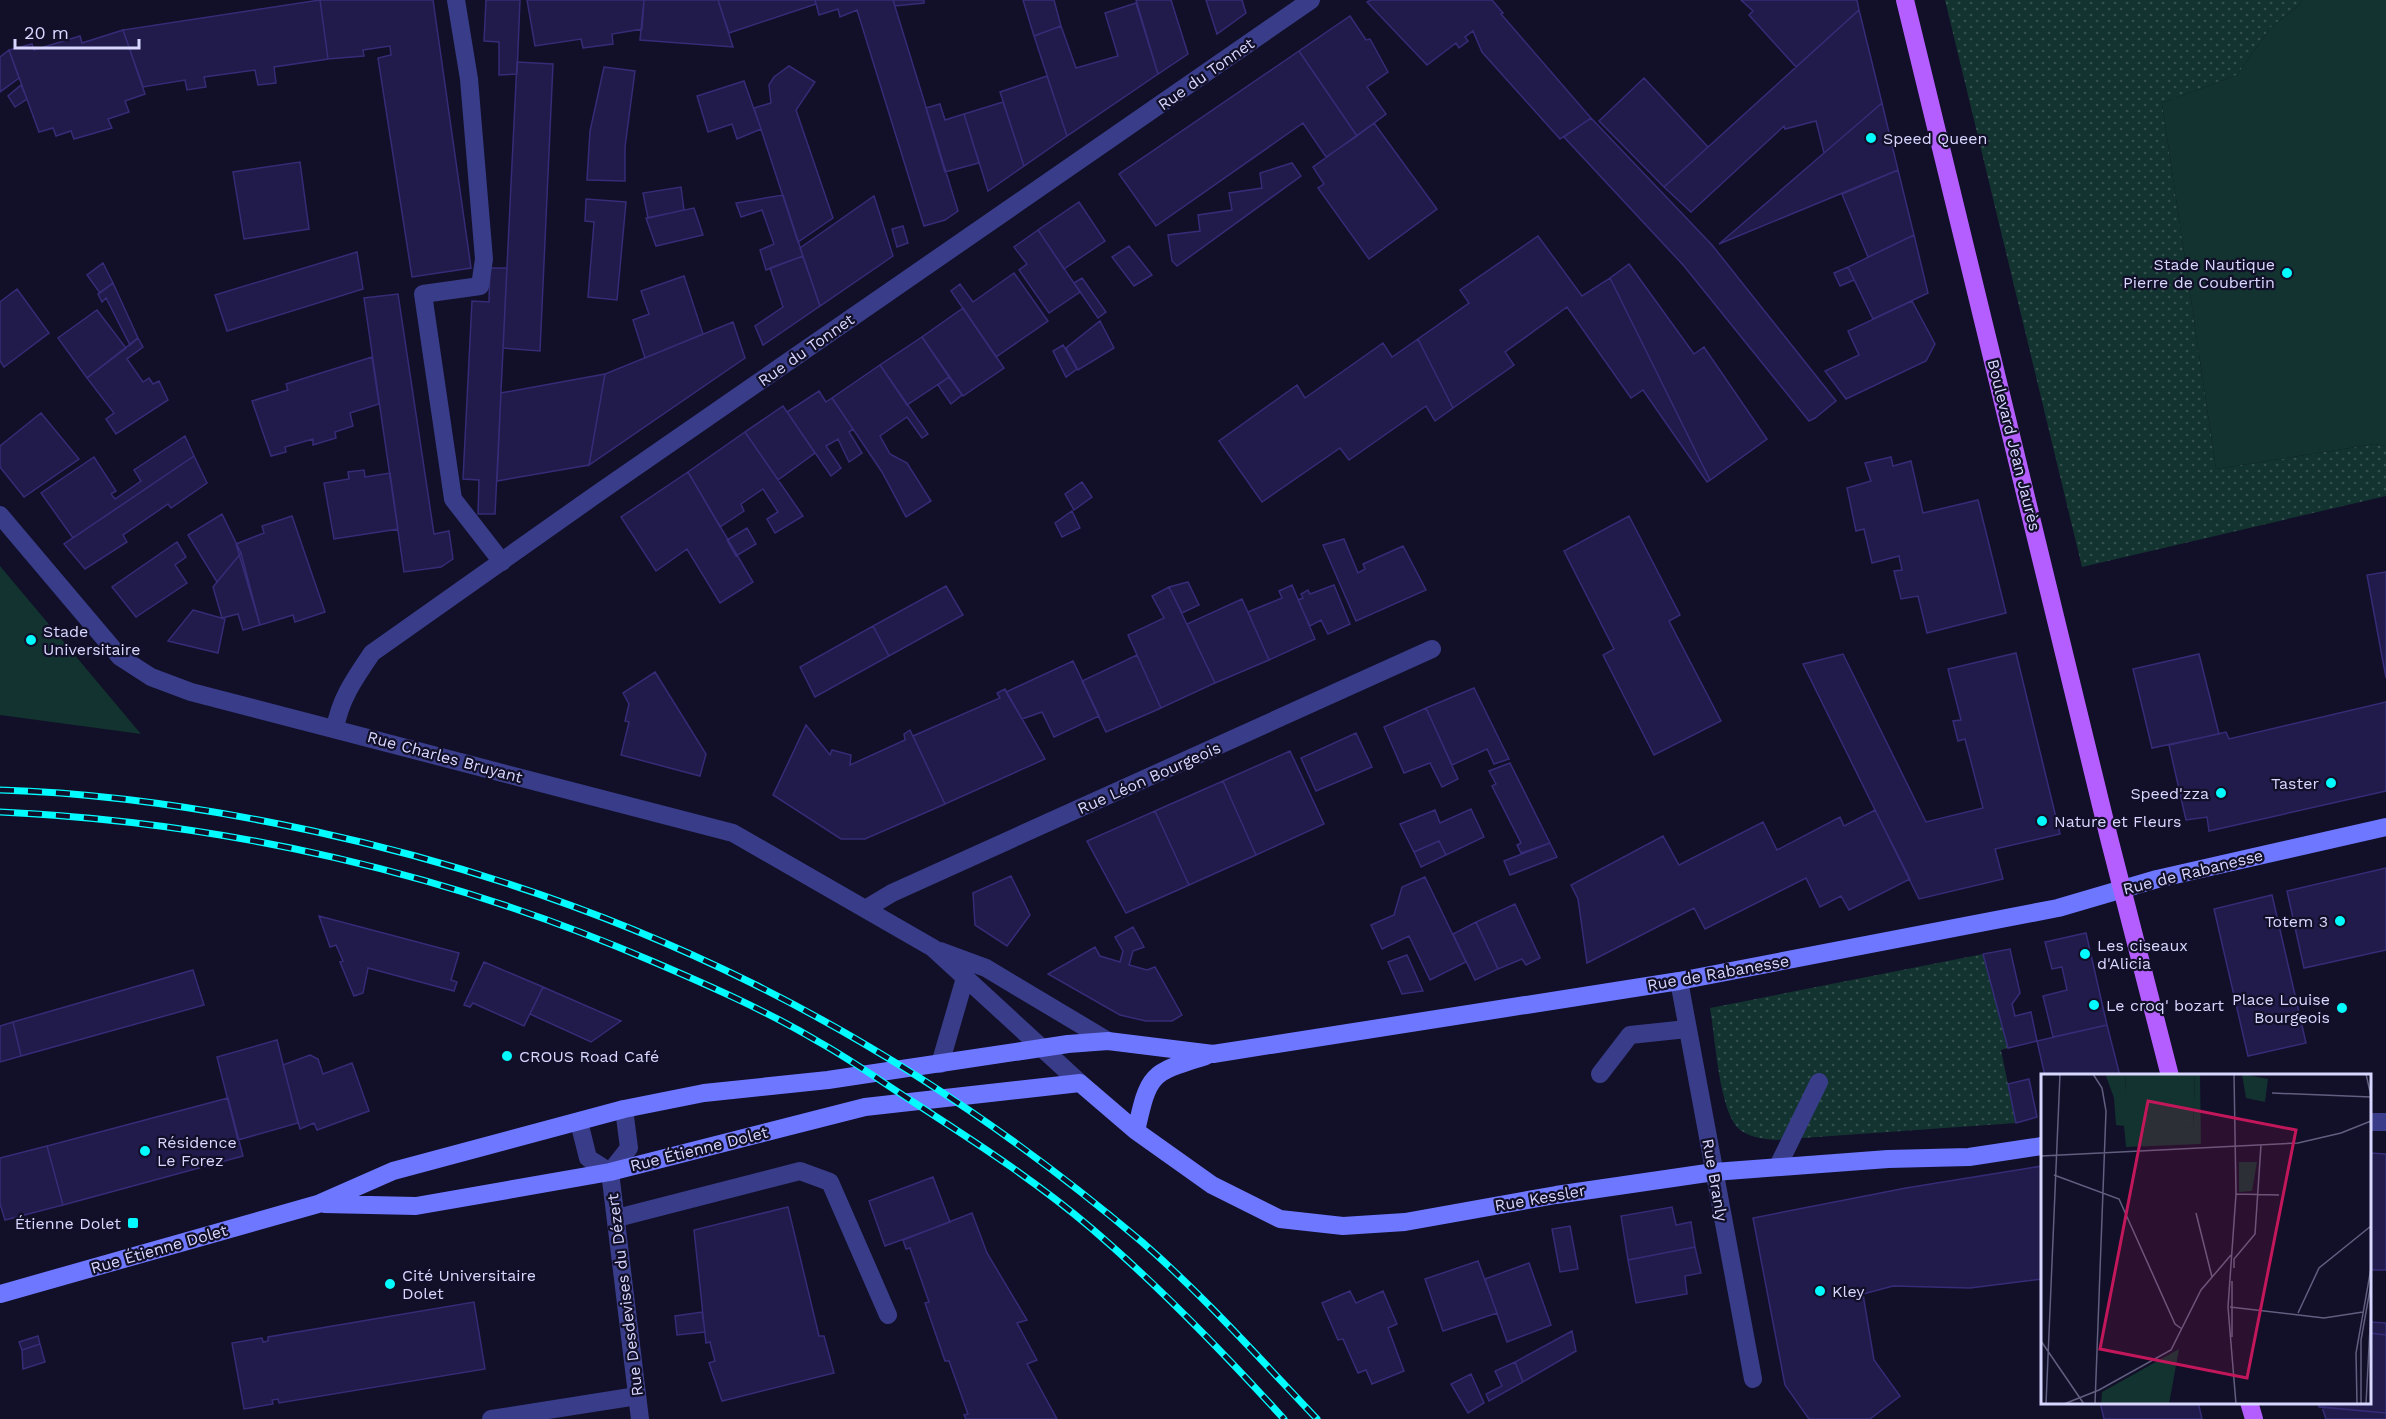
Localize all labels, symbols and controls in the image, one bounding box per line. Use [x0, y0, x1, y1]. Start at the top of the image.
scale bar [15, 12, 140, 50]
text: 20 m [24, 22, 69, 43]
street label: Rue du Tonnet [1154, 34, 1258, 114]
place label: Speed Queen [1883, 129, 1987, 148]
marker: Speed Queen [1864, 131, 1878, 145]
place label: Stade Nautique Pierre de Coubertin [2123, 255, 2275, 292]
marker: Stade Nautique Pierre de Coubertin [2280, 266, 2294, 280]
street label: Rue du Tonnet [754, 310, 858, 390]
street label: Boulevard Jean Jaurès [1983, 357, 2045, 533]
place label: Stade Universitaire [43, 622, 140, 659]
marker: Stade Universitaire [24, 633, 38, 647]
street label: Rue Charles Bruyant [365, 727, 525, 787]
street label: Rue Léon Bourgeois [1075, 738, 1223, 818]
place label: Taster [2271, 774, 2319, 793]
marker: Taster [2324, 776, 2338, 790]
place label: Speed'zza [2130, 784, 2209, 803]
marker: Speed'zza [2214, 786, 2228, 800]
place label: Nature et Fleurs [2054, 812, 2181, 831]
marker: Nature et Fleurs [2035, 814, 2049, 828]
street label: Rue de Rabanesse [2121, 845, 2265, 899]
place label: Totem 3 [2265, 912, 2328, 931]
marker: Totem 3 [2333, 914, 2347, 928]
place label: Les ciseaux d'Alicia [2097, 936, 2188, 973]
marker: Les ciseaux d'Alicia [2078, 947, 2092, 961]
street label: Rue de Rabanesse [1646, 951, 1790, 995]
place label: Place Louise Bourgeois [2232, 990, 2330, 1027]
place label: Le croq' bozart [2106, 996, 2224, 1015]
marker: Le croq' bozart [2087, 998, 2101, 1012]
marker: Place Louise Bourgeois [2335, 1001, 2349, 1015]
place label: CROUS Road Café [519, 1047, 659, 1066]
marker: CROUS Road Café [500, 1049, 514, 1063]
inset map [2041, 1074, 2371, 1404]
street label: Rue Étienne Dolet [628, 1123, 770, 1175]
place label: Résidence Le Forez [157, 1133, 237, 1170]
street label: Rue Branly [1698, 1137, 1732, 1223]
marker: Résidence Le Forez [138, 1144, 152, 1158]
street label: Rue Kessler [1493, 1181, 1587, 1215]
street label: Rue Desdevises du Dézert [603, 1192, 647, 1397]
place label: Étienne Dolet [15, 1214, 121, 1233]
marker: Étienne Dolet [126, 1216, 140, 1230]
street label: Rue Étienne Dolet [88, 1220, 230, 1278]
place label: Cité Universitaire Dolet [402, 1266, 536, 1303]
marker: Cité Universitaire Dolet [383, 1277, 397, 1291]
place label: Kley [1832, 1282, 1865, 1301]
marker: Kley [1813, 1284, 1827, 1298]

